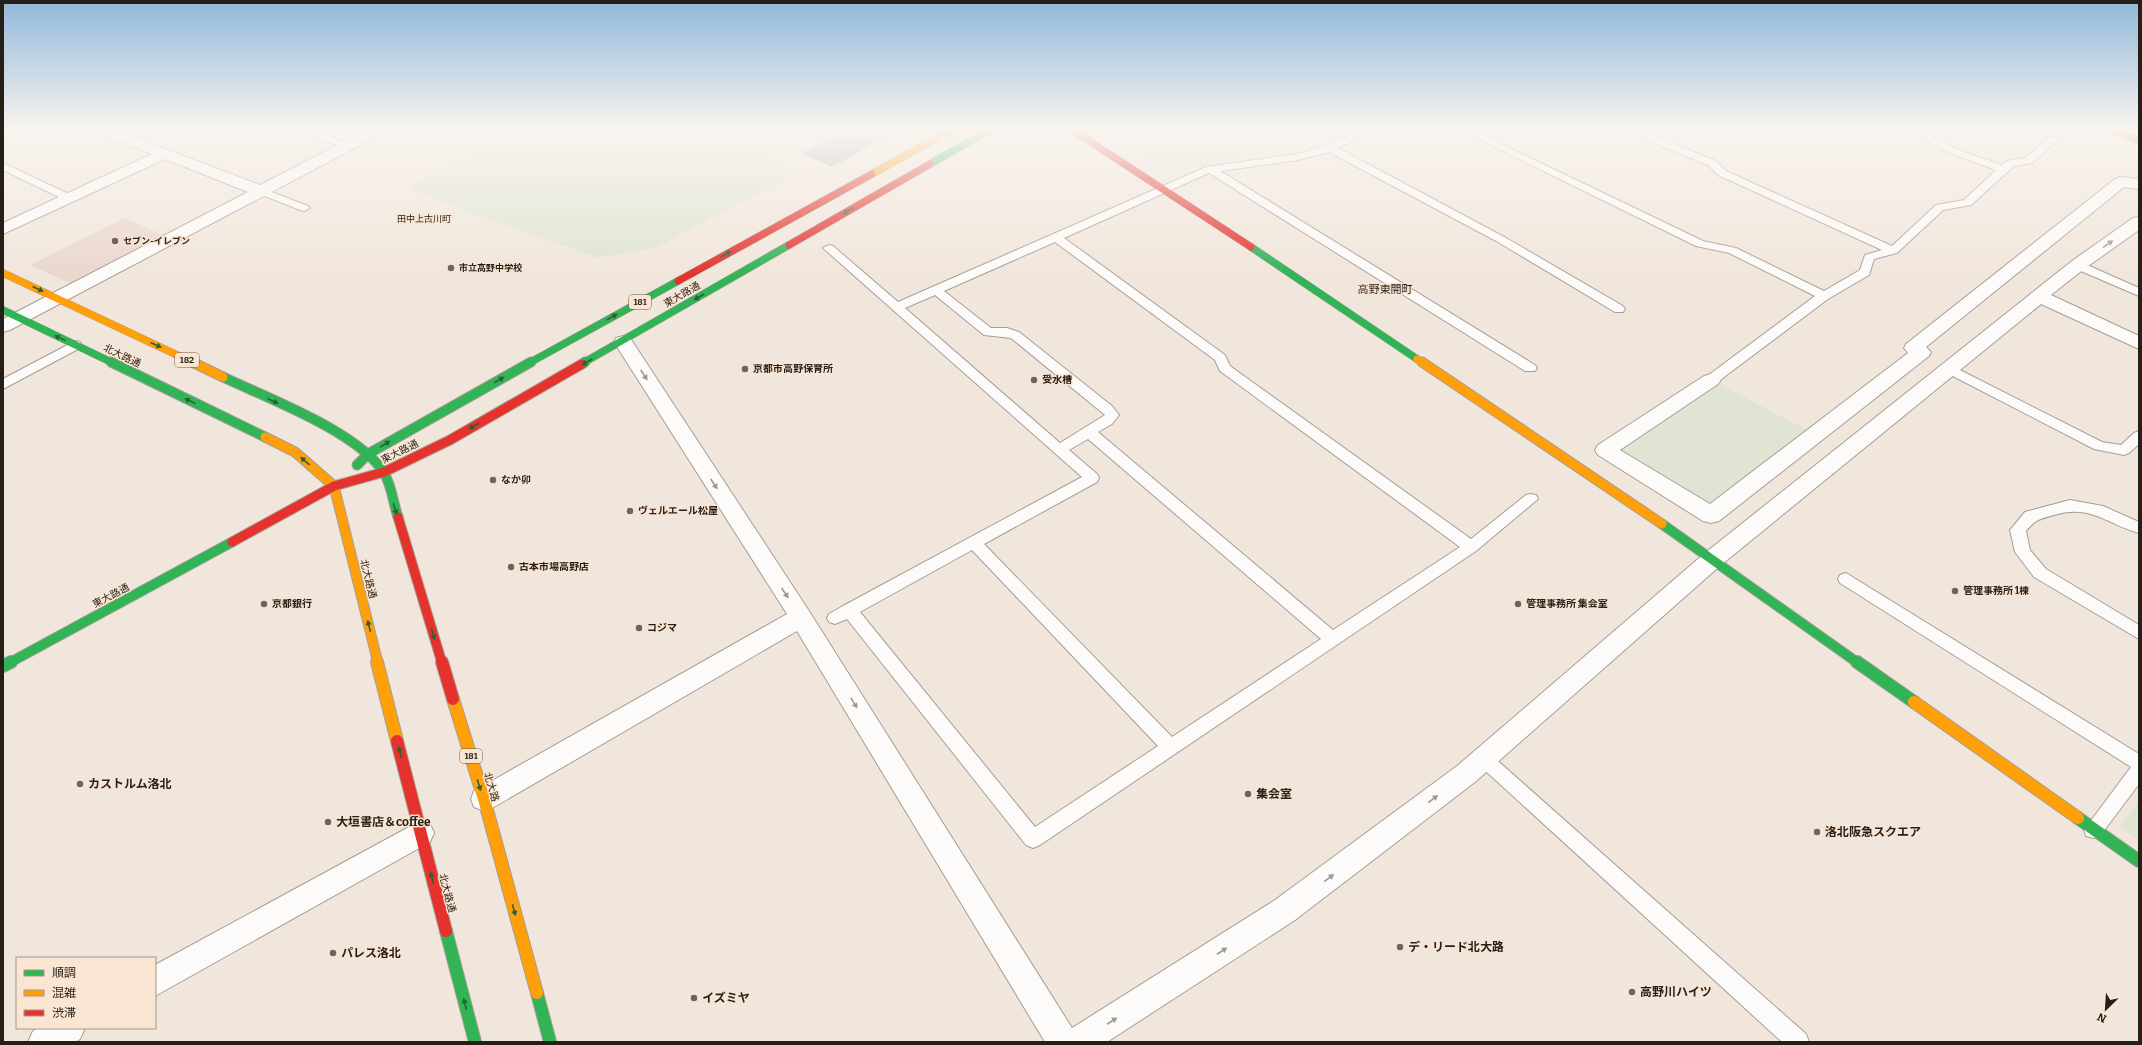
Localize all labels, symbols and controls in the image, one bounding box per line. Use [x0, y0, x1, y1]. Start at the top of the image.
one-way arrow [842, 208, 854, 215]
district label: 田中上古川町 [397, 214, 451, 224]
marker: セブン-イレブン [110, 236, 120, 246]
place label: セブン-イレブン [123, 236, 190, 246]
one-way arrow [2103, 240, 2114, 248]
one-way arrow [720, 251, 732, 257]
marker: 市立高野中学校 [446, 263, 456, 273]
place label: 市立高野中学校 [459, 263, 523, 273]
street label: 東大路通 [662, 280, 702, 310]
district label: 高野東開町 [1358, 283, 1413, 296]
one-way arrow [33, 286, 44, 292]
one-way arrow [693, 294, 705, 301]
road number: 181 [629, 295, 651, 309]
one-way arrow [606, 313, 618, 320]
one-way arrow [55, 335, 66, 341]
street label: 北大路通 [101, 342, 143, 370]
one-way arrow [150, 342, 162, 348]
road number: 182 [175, 353, 199, 367]
one-way arrow [581, 359, 593, 366]
place label: 京都市高野保育所 [753, 363, 833, 375]
marker: 京都市高野保育所 [740, 364, 750, 374]
one-way arrow [640, 370, 648, 380]
place label: 受水槽 [1042, 374, 1072, 386]
marker: 受水槽 [1029, 375, 1039, 385]
one-way arrow [493, 376, 504, 383]
one-way arrow [184, 398, 195, 404]
one-way arrow [268, 398, 279, 404]
one-way arrow [468, 423, 479, 430]
street label: 東大路通 [379, 438, 421, 466]
one-way arrow [379, 440, 391, 447]
one-way arrow [299, 456, 310, 465]
place label: なか卯 [501, 474, 531, 486]
marker: なか卯 [488, 475, 498, 485]
one-way arrow [711, 478, 718, 490]
one-way arrow [392, 504, 398, 516]
place label: ヴェルエール松屋 [638, 505, 718, 517]
marker: ヴェルエール松屋 [625, 506, 635, 516]
street label: 北大路通 [357, 558, 379, 600]
place label: 古本市場高野店 [519, 561, 589, 573]
marker: 古本市場高野店 [506, 562, 516, 572]
street label: 東大路通 [91, 581, 131, 611]
place label: 管理事務所 1棟 [1963, 585, 2029, 597]
marker: 管理事務所 1棟 [1950, 586, 1960, 596]
one-way arrow [781, 588, 789, 598]
place label: 京都銀行 [272, 598, 312, 610]
place label: 管理事務所 集会室 [1526, 598, 1608, 610]
marker: 京都銀行 [259, 599, 269, 609]
marker: 管理事務所 集会室 [1513, 599, 1523, 609]
one-way arrow [366, 620, 372, 632]
place label: コジマ [647, 622, 677, 634]
marker: コジマ [634, 623, 644, 633]
one-way arrow [430, 628, 436, 640]
one-way arrow [850, 698, 858, 708]
one-way arrow [397, 746, 403, 758]
road number: 181 [460, 749, 482, 763]
street label: 北大路 [481, 771, 501, 803]
place label: カストルム洛北 [88, 777, 172, 791]
marker: カストルム洛北 [75, 779, 85, 789]
one-way arrow [476, 779, 482, 791]
place label: 集会室 [1256, 787, 1292, 801]
marker: 集会室 [1243, 789, 1253, 799]
one-way arrow [1427, 795, 1438, 804]
place label: 大垣書店＆coffee [336, 815, 431, 829]
marker: 大垣書店＆coffee [323, 817, 333, 827]
place label: 洛北阪急スクエア [1825, 825, 1921, 839]
marker: 洛北阪急スクエア [1812, 827, 1822, 837]
one-way arrow [429, 872, 435, 884]
street label: 北大路通 [436, 872, 458, 914]
one-way arrow [1323, 873, 1334, 882]
one-way arrow [511, 904, 517, 916]
place label: デ・リード北大路 [1408, 940, 1504, 954]
marker: デ・リード北大路 [1395, 942, 1405, 952]
place label: パレス洛北 [341, 946, 401, 960]
one-way arrow [1217, 947, 1227, 955]
marker: パレス洛北 [328, 948, 338, 958]
legend [16, 957, 156, 1029]
text: 順調 [52, 966, 76, 980]
place label: 高野川ハイツ [1640, 985, 1712, 999]
text: 混雑 [52, 986, 76, 1000]
marker: 高野川ハイツ [1627, 987, 1637, 997]
north arrow [2086, 989, 2126, 1029]
place label: イズミヤ [702, 991, 750, 1005]
marker: イズミヤ [689, 993, 699, 1003]
one-way arrow [461, 998, 467, 1010]
text: 渋滞 [52, 1006, 76, 1020]
text: N [2095, 1010, 2109, 1025]
one-way arrow [1107, 1017, 1117, 1025]

